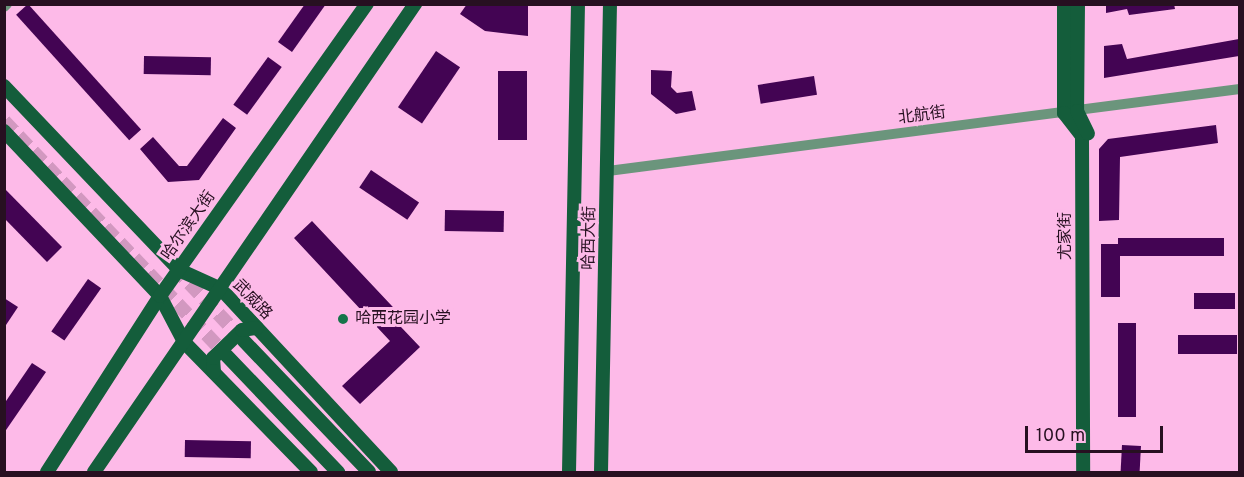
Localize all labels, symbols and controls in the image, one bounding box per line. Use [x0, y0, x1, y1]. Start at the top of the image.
street label: 北航街 [897, 104, 947, 128]
street label: 哈尔滨大街 [158, 188, 220, 264]
street label: 哈西大街 [580, 206, 600, 270]
street label: 尤家街 [1056, 212, 1076, 260]
street label: 武威路 [228, 276, 276, 324]
place label: 哈西花园小学 [355, 309, 451, 329]
marker: 哈西花园小学 [336, 312, 350, 326]
scale bar [1028, 414, 1166, 452]
text: 100 m [1036, 425, 1085, 448]

